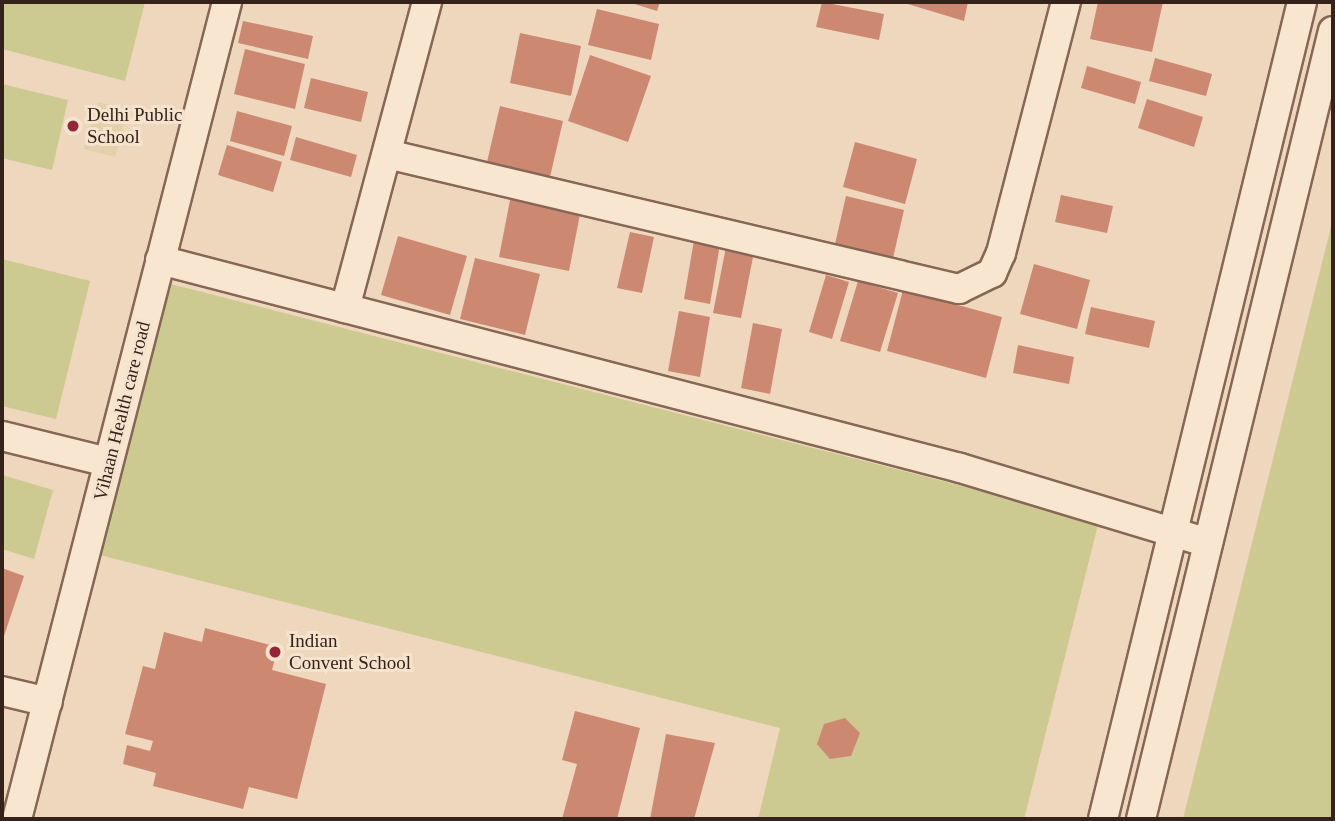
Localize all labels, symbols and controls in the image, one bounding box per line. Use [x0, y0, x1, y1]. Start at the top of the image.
place label: Delhi Public School [87, 104, 183, 148]
marker: Delhi Public School [65, 118, 81, 134]
street label: Vihaan Health care road [89, 319, 155, 503]
place label: Indian Convent School [289, 630, 411, 674]
marker: Indian Convent School [267, 644, 283, 660]

